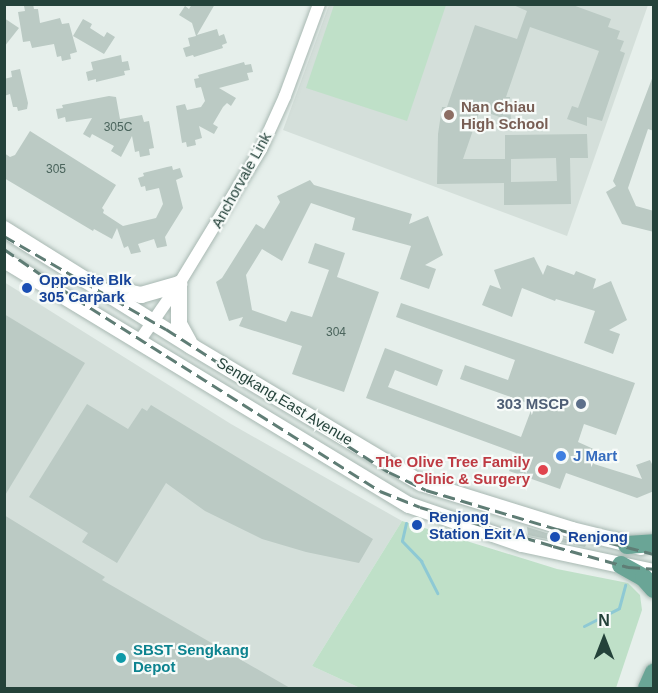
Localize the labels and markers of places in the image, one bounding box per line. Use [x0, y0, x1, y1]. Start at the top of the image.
place label: Nan Chiau High School [461, 97, 548, 132]
marker: Nan Chiau High School [442, 108, 456, 122]
place label: Opposite Blk 305 Carpark [39, 270, 132, 305]
marker: Opposite Blk 305 Carpark [20, 281, 34, 295]
place label: 303 MSCP [496, 395, 569, 413]
marker: 303 MSCP [574, 397, 588, 411]
place label: J Mart [573, 447, 617, 465]
marker: J Mart [554, 449, 568, 463]
place label: The Olive Tree Family Clinic & Surgery [376, 452, 530, 487]
marker: The Olive Tree Family Clinic & Surgery [534, 461, 552, 479]
place label: Renjong Station Exit A [429, 507, 527, 542]
marker: Renjong Station Exit A [410, 518, 424, 532]
marker: Renjong [546, 528, 564, 546]
place label: Renjong [568, 528, 628, 546]
place label: SBST Sengkang Depot [133, 640, 249, 675]
marker: SBST Sengkang Depot [114, 651, 128, 665]

